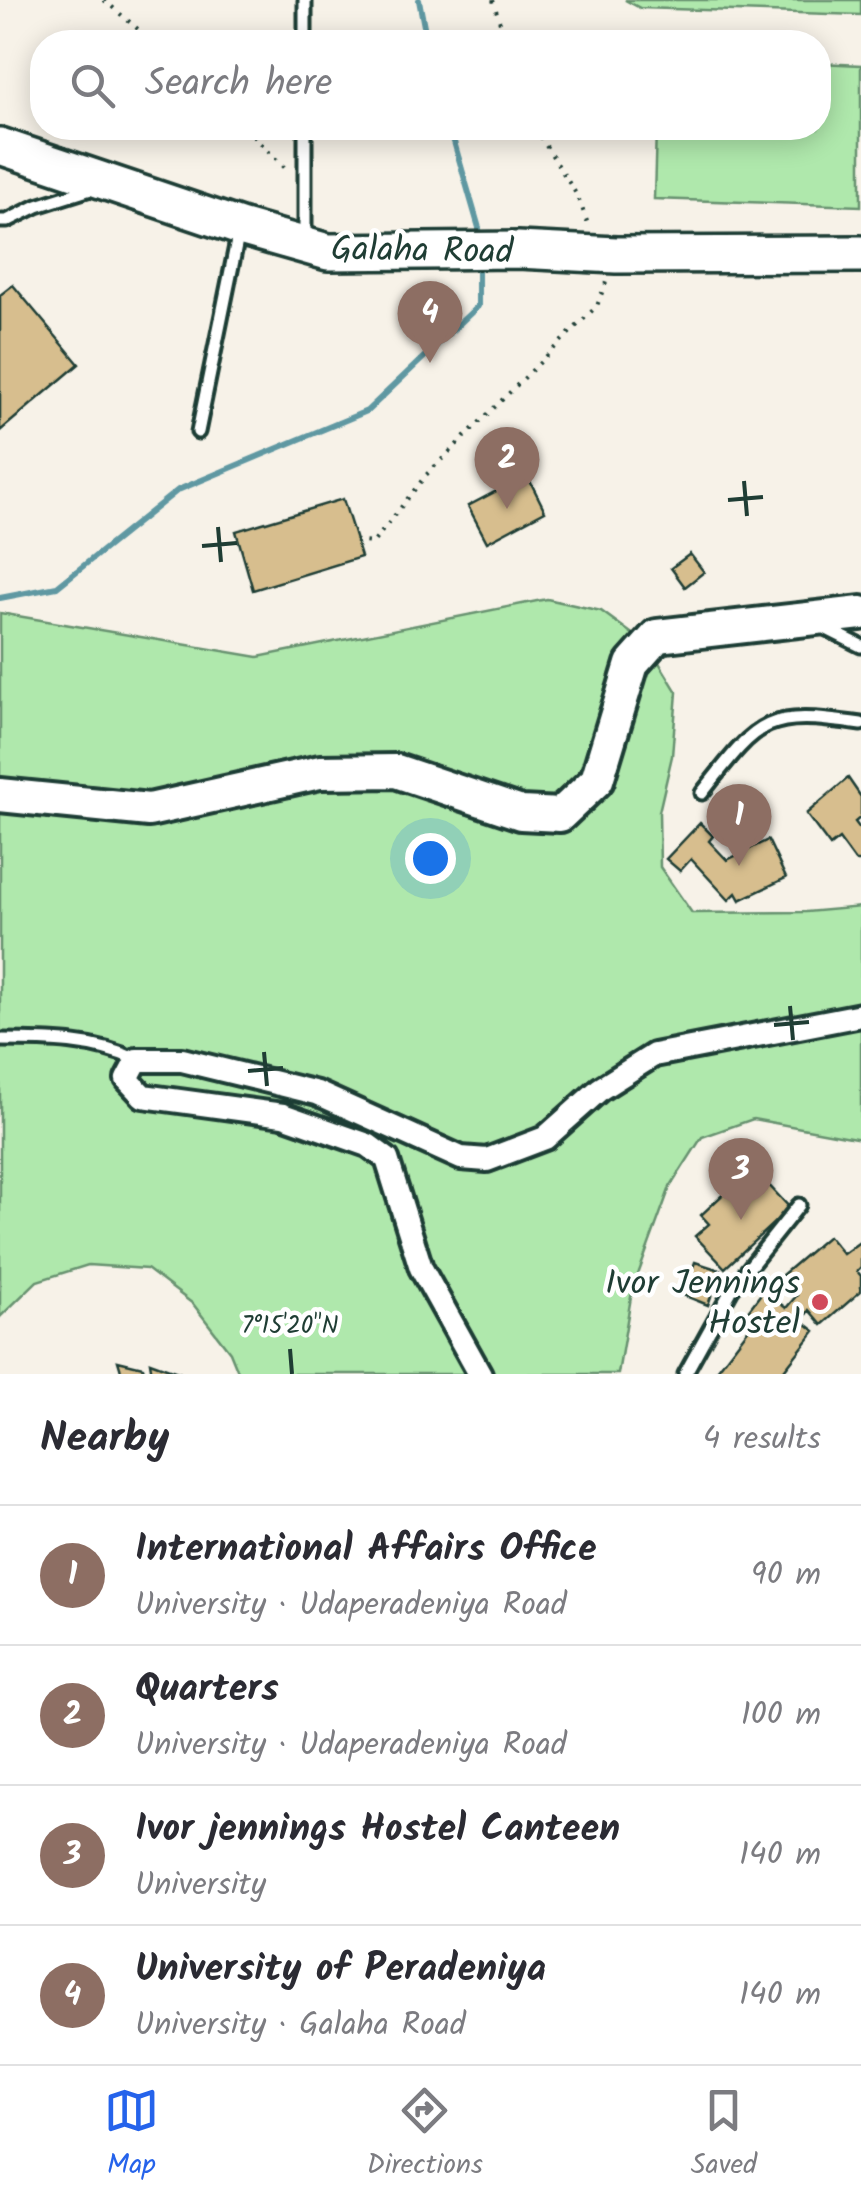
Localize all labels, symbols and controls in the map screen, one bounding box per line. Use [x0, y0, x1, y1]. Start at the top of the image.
search box [30, 30, 831, 140]
text: Search here [145, 55, 332, 115]
icon: search [65, 58, 120, 113]
street label: Galaha Road [330, 222, 515, 282]
pin: 4 [398, 280, 462, 363]
pin: 2 [474, 426, 540, 509]
pin: 1 [706, 784, 772, 866]
your location [405, 833, 456, 884]
pin: 3 [708, 1138, 774, 1220]
place label: Ivor Jennings Hostel [605, 1257, 800, 1353]
marker: Ivor Jennings Hostel [809, 1291, 831, 1313]
text: 7°15'20"N [241, 1306, 339, 1346]
text: Nearby [40, 1406, 169, 1473]
text: 4 results [703, 1414, 821, 1465]
text: International Affairs Office [135, 1520, 596, 1580]
text: 1 [68, 1550, 77, 1601]
text: 90 m [751, 1550, 821, 1601]
text: University · Udaperadeniya Road [135, 1580, 567, 1631]
text: Quarters [135, 1660, 279, 1720]
text: 2 [63, 1690, 82, 1741]
text: 100 m [741, 1690, 821, 1741]
text: University · Udaperadeniya Road [135, 1720, 567, 1771]
text: Ivor jennings Hostel Canteen [135, 1800, 620, 1860]
text: 3 [64, 1830, 81, 1881]
text: 140 m [739, 1830, 821, 1881]
text: University [135, 1860, 266, 1911]
text: University of Peradeniya [135, 1940, 546, 2000]
text: 4 [64, 1970, 81, 2021]
text: 140 m [739, 1970, 821, 2021]
text: University · Galaha Road [135, 2000, 466, 2051]
tab: Map [104, 2083, 159, 2188]
tab: Directions [367, 2083, 483, 2188]
tab: Saved [691, 2083, 757, 2188]

